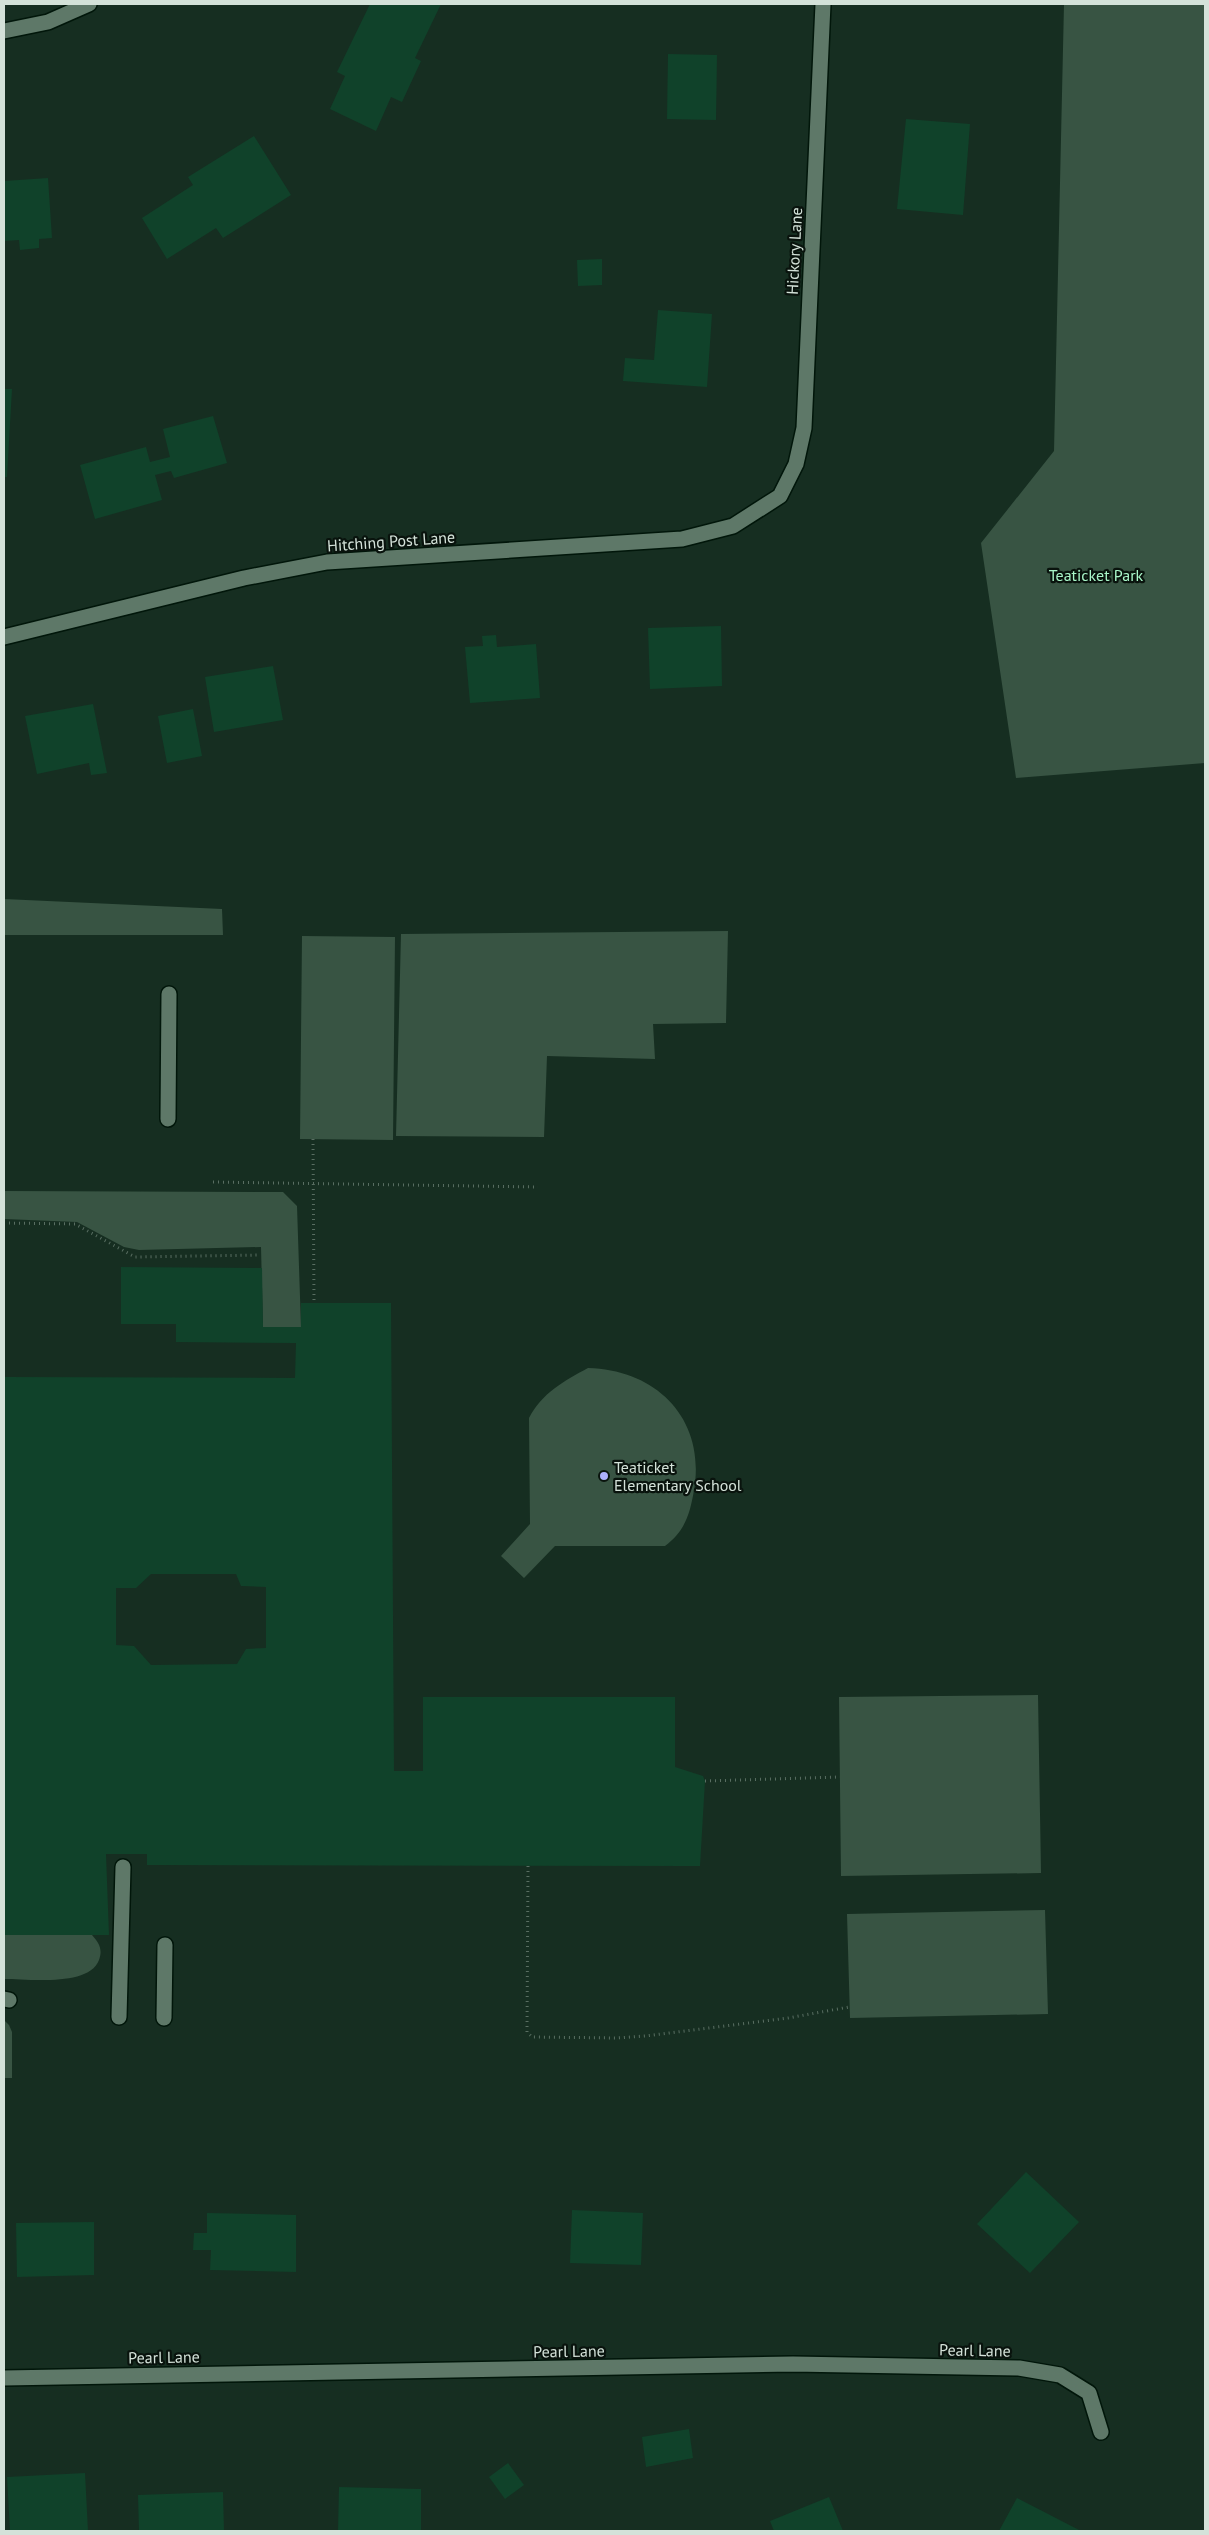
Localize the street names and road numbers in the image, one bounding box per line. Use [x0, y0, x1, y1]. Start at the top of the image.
street label: Hickory Lane [782, 207, 806, 295]
street label: Hitching Post Lane [326, 527, 456, 555]
street label: Pearl Lane [939, 2339, 1011, 2361]
street label: Pearl Lane [533, 2340, 605, 2362]
street label: Pearl Lane [128, 2346, 200, 2368]

